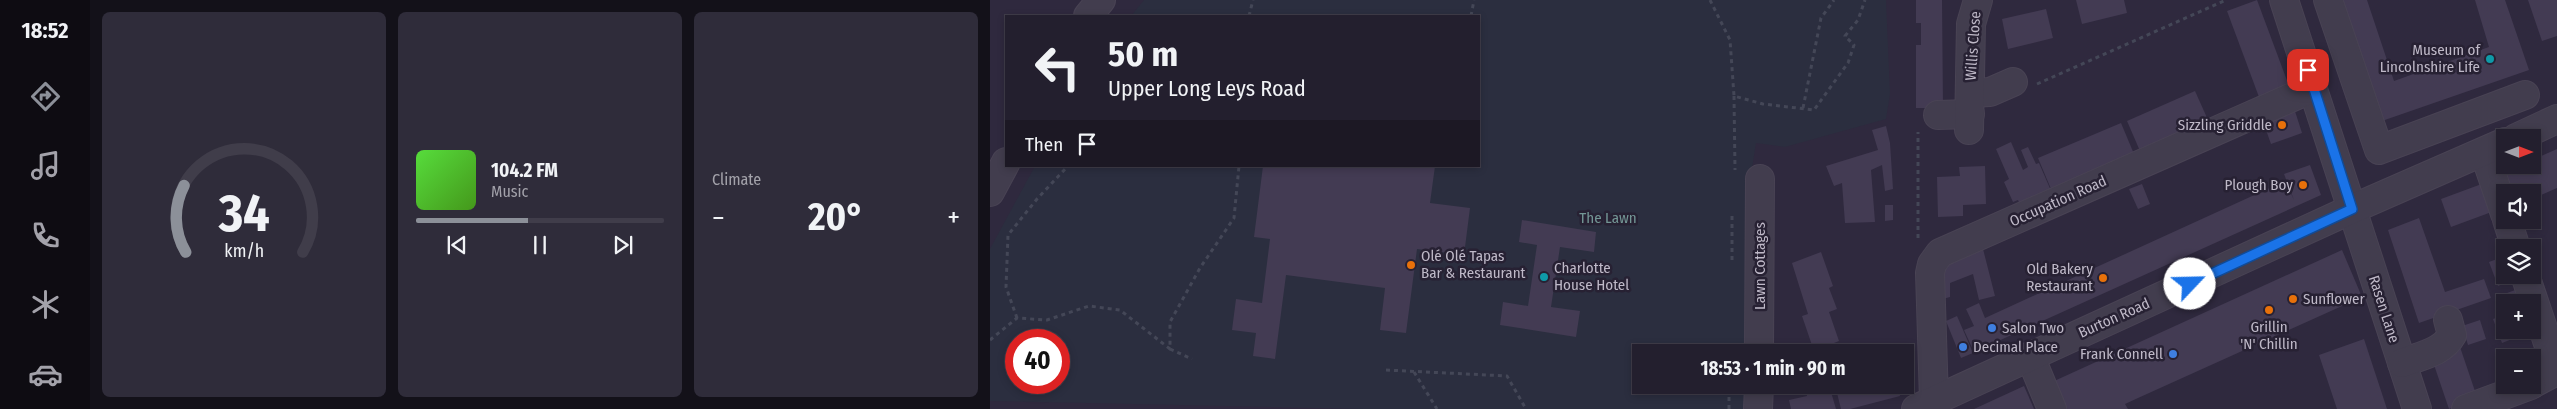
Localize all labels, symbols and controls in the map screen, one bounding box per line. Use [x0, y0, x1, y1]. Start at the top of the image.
street label: Willis Close [1962, 11, 1984, 81]
text: 18:52 [22, 17, 68, 44]
text: 50 m [1108, 33, 1178, 75]
icon: left [1025, 35, 1090, 100]
place label: Museum of Lincolnshire Life [2380, 41, 2481, 76]
pin [2287, 49, 2329, 91]
marker: Museum of Lincolnshire Life [2484, 53, 2496, 65]
icon: arrive [2294, 56, 2322, 84]
text: Upper Long Leys Road [1108, 75, 1306, 102]
icon: directions [28, 79, 63, 114]
place label: Sizzling Griddle [2178, 116, 2272, 134]
marker: Sizzling Griddle [2276, 119, 2288, 131]
north arrow [2496, 129, 2541, 174]
map controls [2496, 129, 2541, 394]
icon: arrive [1073, 130, 1101, 158]
text: Then [1025, 133, 1063, 156]
icon: music [28, 148, 63, 183]
text: 104.2 FM [491, 159, 558, 182]
text: Climate [712, 170, 761, 189]
street label: Occupation Road [2007, 172, 2109, 230]
place label: Plough Boy [2224, 176, 2293, 194]
marker: Plough Boy [2297, 179, 2309, 191]
text: 34 [217, 182, 270, 245]
text: Music [491, 182, 528, 201]
button: sound [2496, 184, 2541, 229]
text: 20° [808, 194, 864, 240]
text: − [712, 201, 725, 234]
text: + [947, 201, 960, 234]
park label: The Lawn [1579, 209, 1637, 227]
icon: phone [28, 218, 63, 253]
street label: Lawn Cottages [1751, 222, 1769, 310]
icon: previous [443, 231, 471, 259]
icon: pause [526, 231, 554, 259]
icon: next [609, 231, 637, 259]
button: layers [2496, 239, 2541, 284]
text: km/h [224, 240, 264, 262]
place label: Olé Olé Tapas Bar & Restaurant [1421, 247, 1526, 282]
position arrow [2163, 257, 2215, 309]
marker: Olé Olé Tapas Bar & Restaurant [1405, 259, 1417, 271]
place label: Charlotte House Hotel [1554, 259, 1629, 294]
place label: Old Bakery Restaurant [2026, 260, 2093, 295]
marker: Charlotte House Hotel [1538, 271, 1550, 283]
marker: Old Bakery Restaurant [2097, 272, 2109, 284]
street label: Rasen Lane [2365, 273, 2403, 345]
icon: climate [28, 287, 63, 322]
place label: Sunflower [2303, 290, 2365, 308]
marker: Sunflower [2287, 293, 2299, 305]
street label: Burton Road [2075, 294, 2153, 342]
button: + [2496, 294, 2541, 339]
marker: Grillin 'N' Chillin [2263, 304, 2275, 316]
place label: Grillin 'N' Chillin [2240, 318, 2298, 353]
place label: Salon Two [2002, 319, 2064, 337]
marker: Salon Two [1986, 322, 1998, 334]
speed limit sign: 40 [1005, 329, 1070, 394]
place label: Decimal Place [1973, 338, 2058, 356]
marker: Decimal Place [1957, 341, 1969, 353]
place label: Frank Connell [2080, 345, 2163, 363]
marker: Frank Connell [2167, 348, 2179, 360]
button: − [2496, 349, 2541, 394]
icon: car [28, 357, 63, 392]
text: 18:53 · 1 min · 90 m [1700, 357, 1846, 380]

